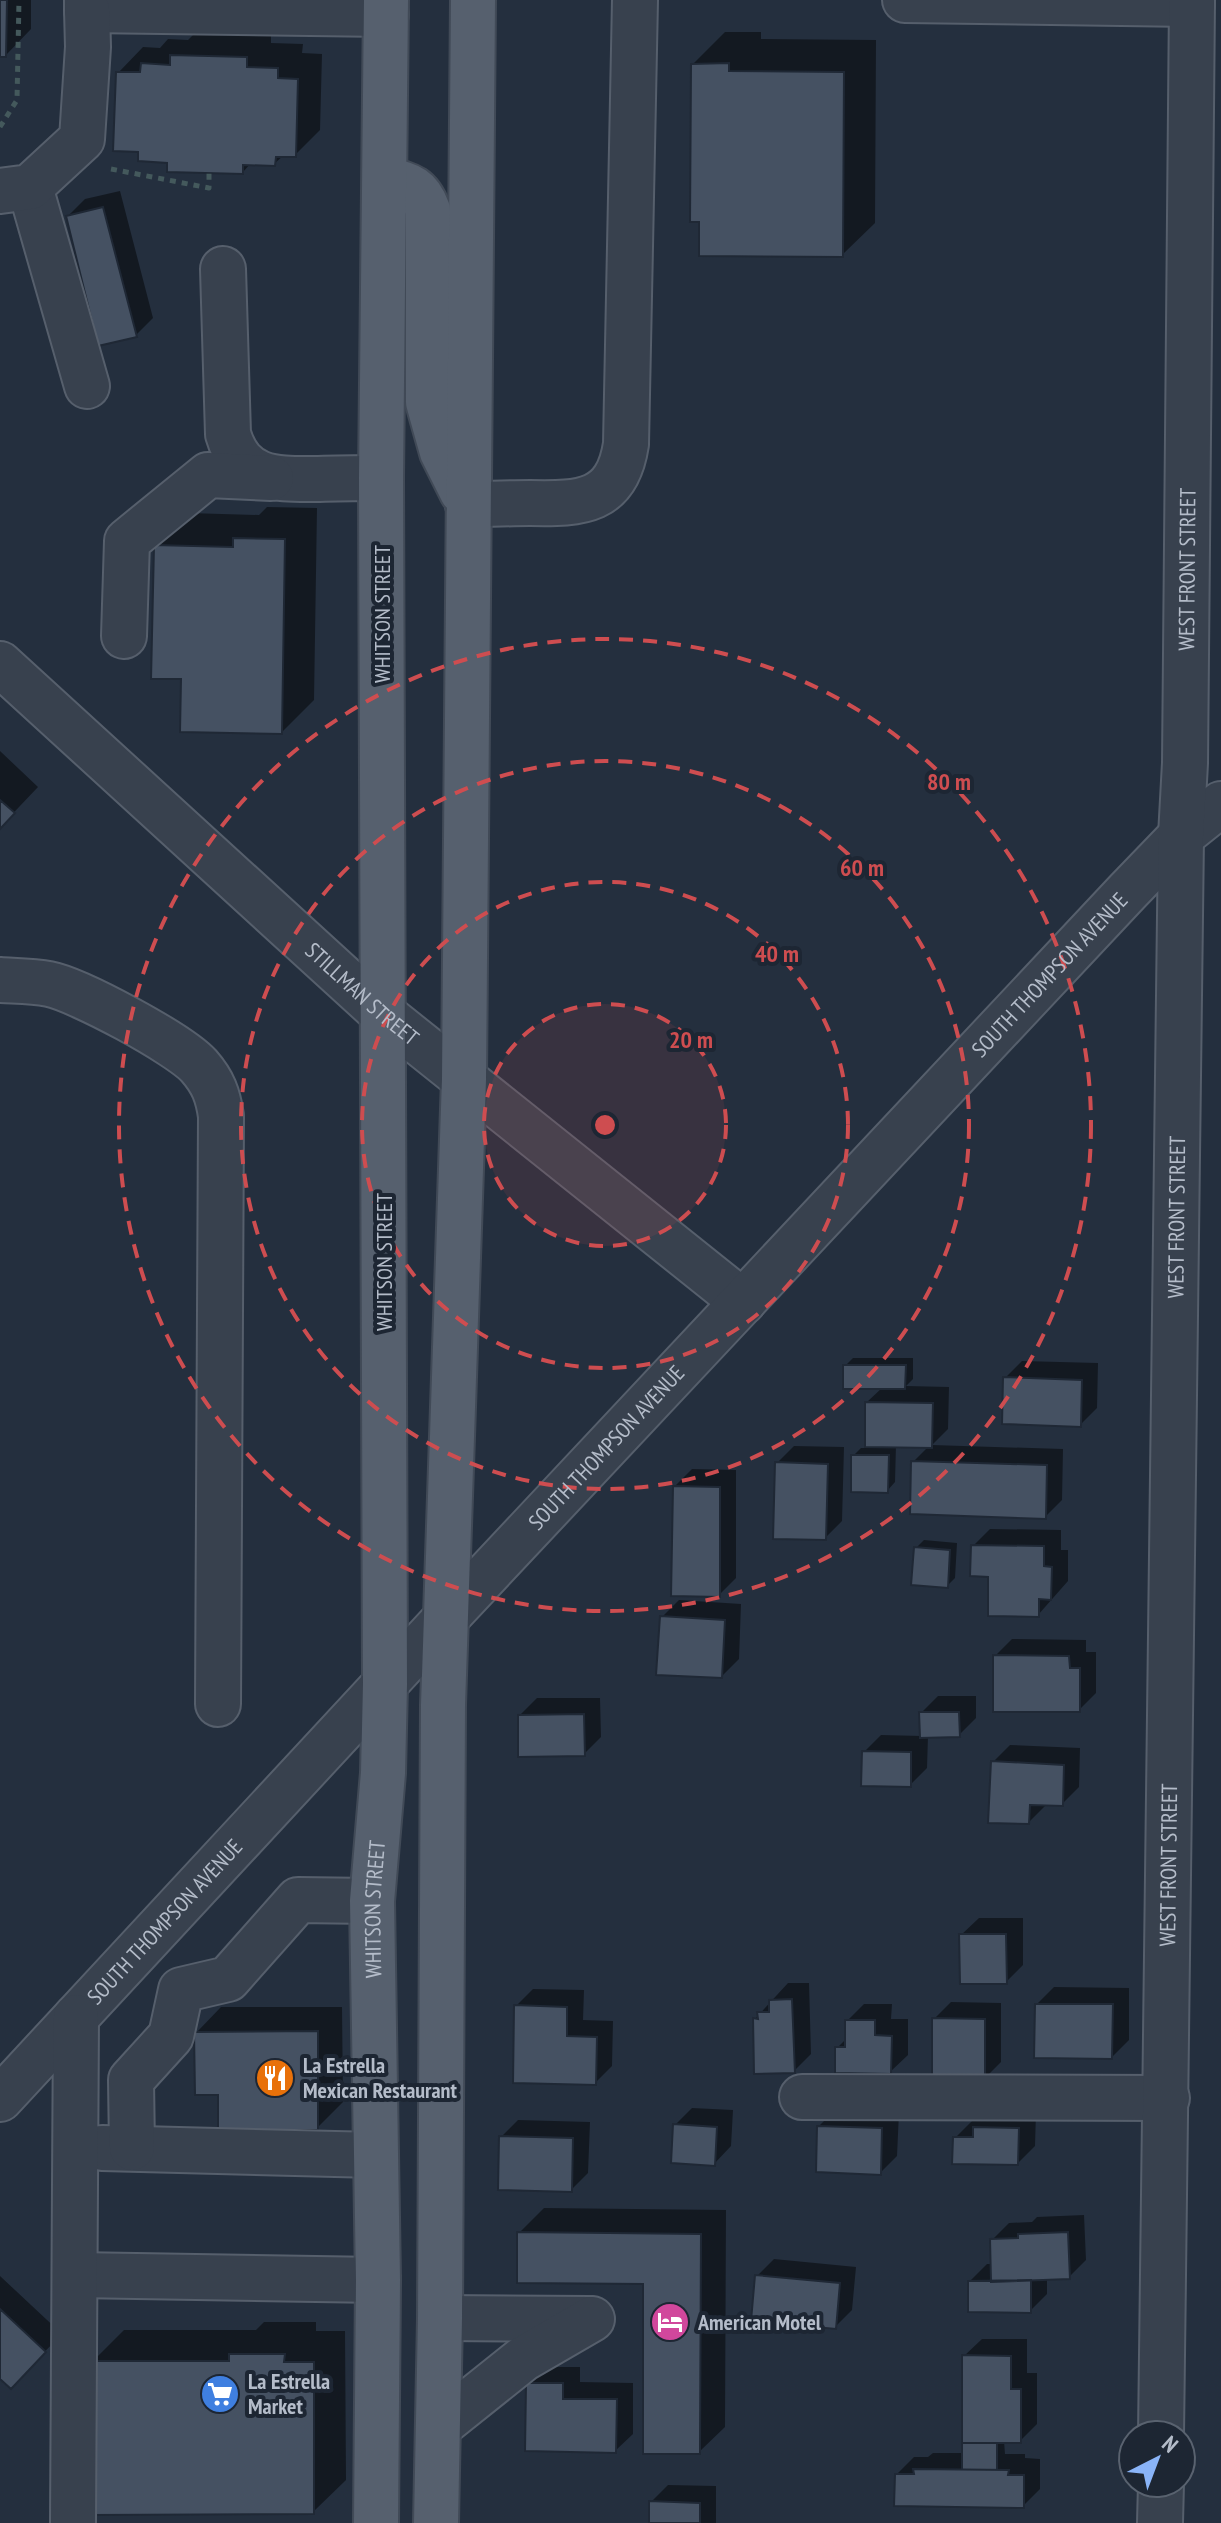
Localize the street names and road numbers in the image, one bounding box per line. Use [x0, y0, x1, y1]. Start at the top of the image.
street label: WEST FRONT STREET [1172, 488, 1202, 651]
street label: WHITSON STREET [368, 545, 396, 683]
street label: SOUTH THOMPSON AVENUE [965, 886, 1133, 1063]
street label: STILLMAN STREET [300, 936, 425, 1051]
street label: WEST FRONT STREET [1161, 1135, 1191, 1299]
street label: WHITSON STREET [370, 1193, 398, 1331]
street label: SOUTH THOMPSON AVENUE [522, 1359, 690, 1536]
street label: WEST FRONT STREET [1153, 1783, 1183, 1947]
street label: SOUTH THOMPSON AVENUE [81, 1833, 248, 2010]
street label: WHITSON STREET [358, 1839, 391, 1978]

